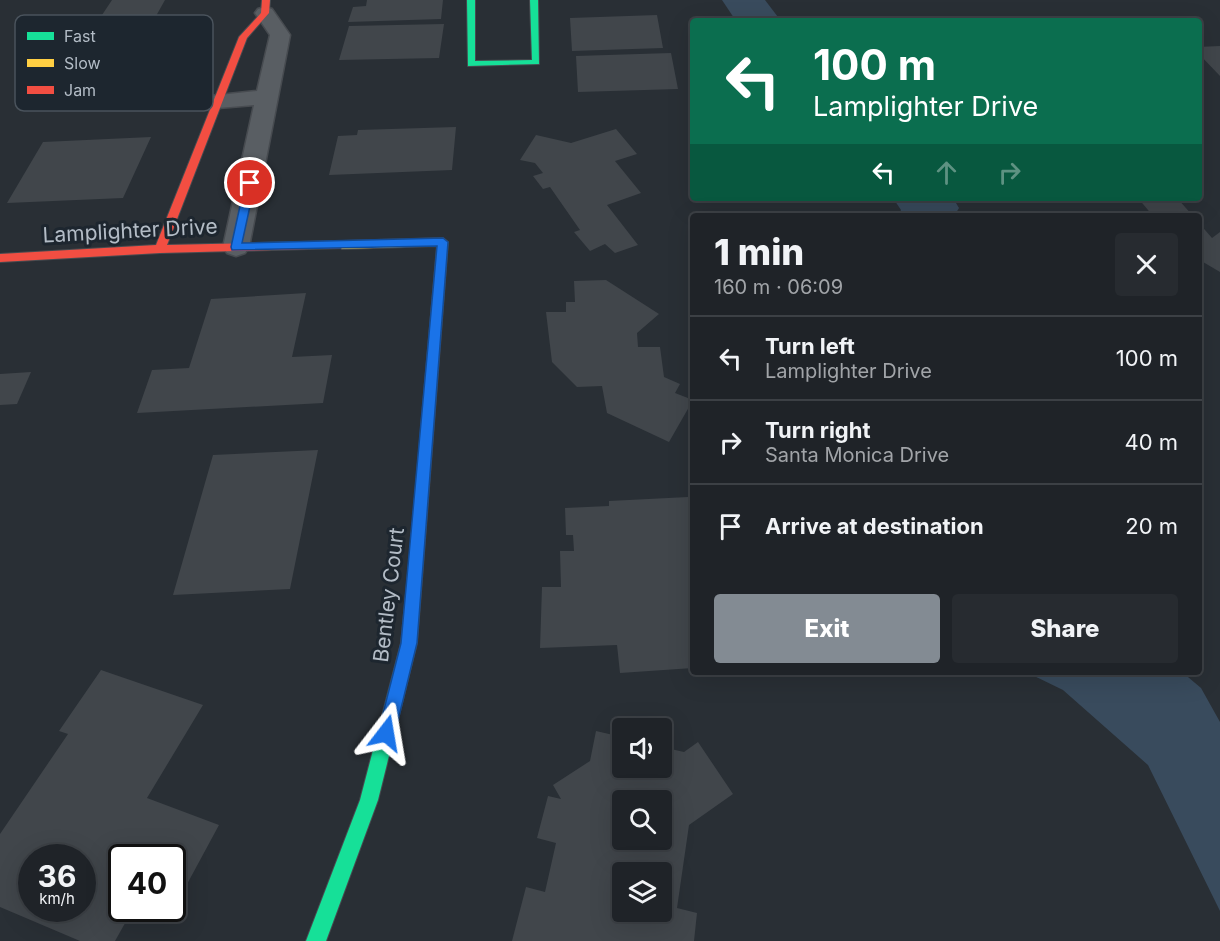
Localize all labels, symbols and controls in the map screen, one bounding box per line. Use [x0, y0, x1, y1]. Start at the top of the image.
legend [15, 15, 213, 111]
text: Fast [64, 26, 96, 46]
text: 100 m [813, 39, 936, 90]
icon: left [714, 42, 792, 120]
text: Slow [64, 53, 101, 73]
text: Jam [64, 80, 96, 100]
text: Lamplighter Drive [813, 90, 1038, 123]
icon: left [867, 156, 900, 189]
icon: ahead [930, 156, 963, 189]
icon: right [993, 156, 1026, 189]
pin [224, 157, 275, 208]
icon: arrive [233, 166, 266, 199]
street label: Lamplighter Drive [42, 213, 218, 248]
text: 1 min [714, 230, 804, 274]
button: close [1115, 233, 1178, 296]
text: 160 m · 06:09 [714, 275, 843, 299]
text: Turn left [765, 333, 855, 359]
icon: left [714, 342, 747, 375]
text: 100 m [1116, 345, 1178, 371]
text: Lamplighter Drive [765, 359, 932, 383]
text: Turn right [765, 417, 871, 443]
icon: right [714, 426, 747, 459]
text: 40 m [1124, 429, 1178, 455]
text: Santa Monica Drive [765, 443, 949, 467]
icon: arrive [714, 510, 747, 543]
text: Arrive at destination [765, 513, 984, 539]
text: 20 m [1125, 513, 1178, 539]
street label: Bentley Court [368, 526, 409, 664]
button: Exit [714, 594, 940, 663]
button: Share [952, 594, 1178, 663]
position arrow [354, 701, 418, 765]
map controls [612, 718, 672, 922]
button: sound [612, 718, 672, 778]
button: search [612, 790, 672, 850]
speed limit sign: 40 [108, 844, 186, 922]
text: 36 [38, 858, 76, 894]
button: layers [612, 862, 672, 922]
text: km/h [39, 889, 75, 908]

